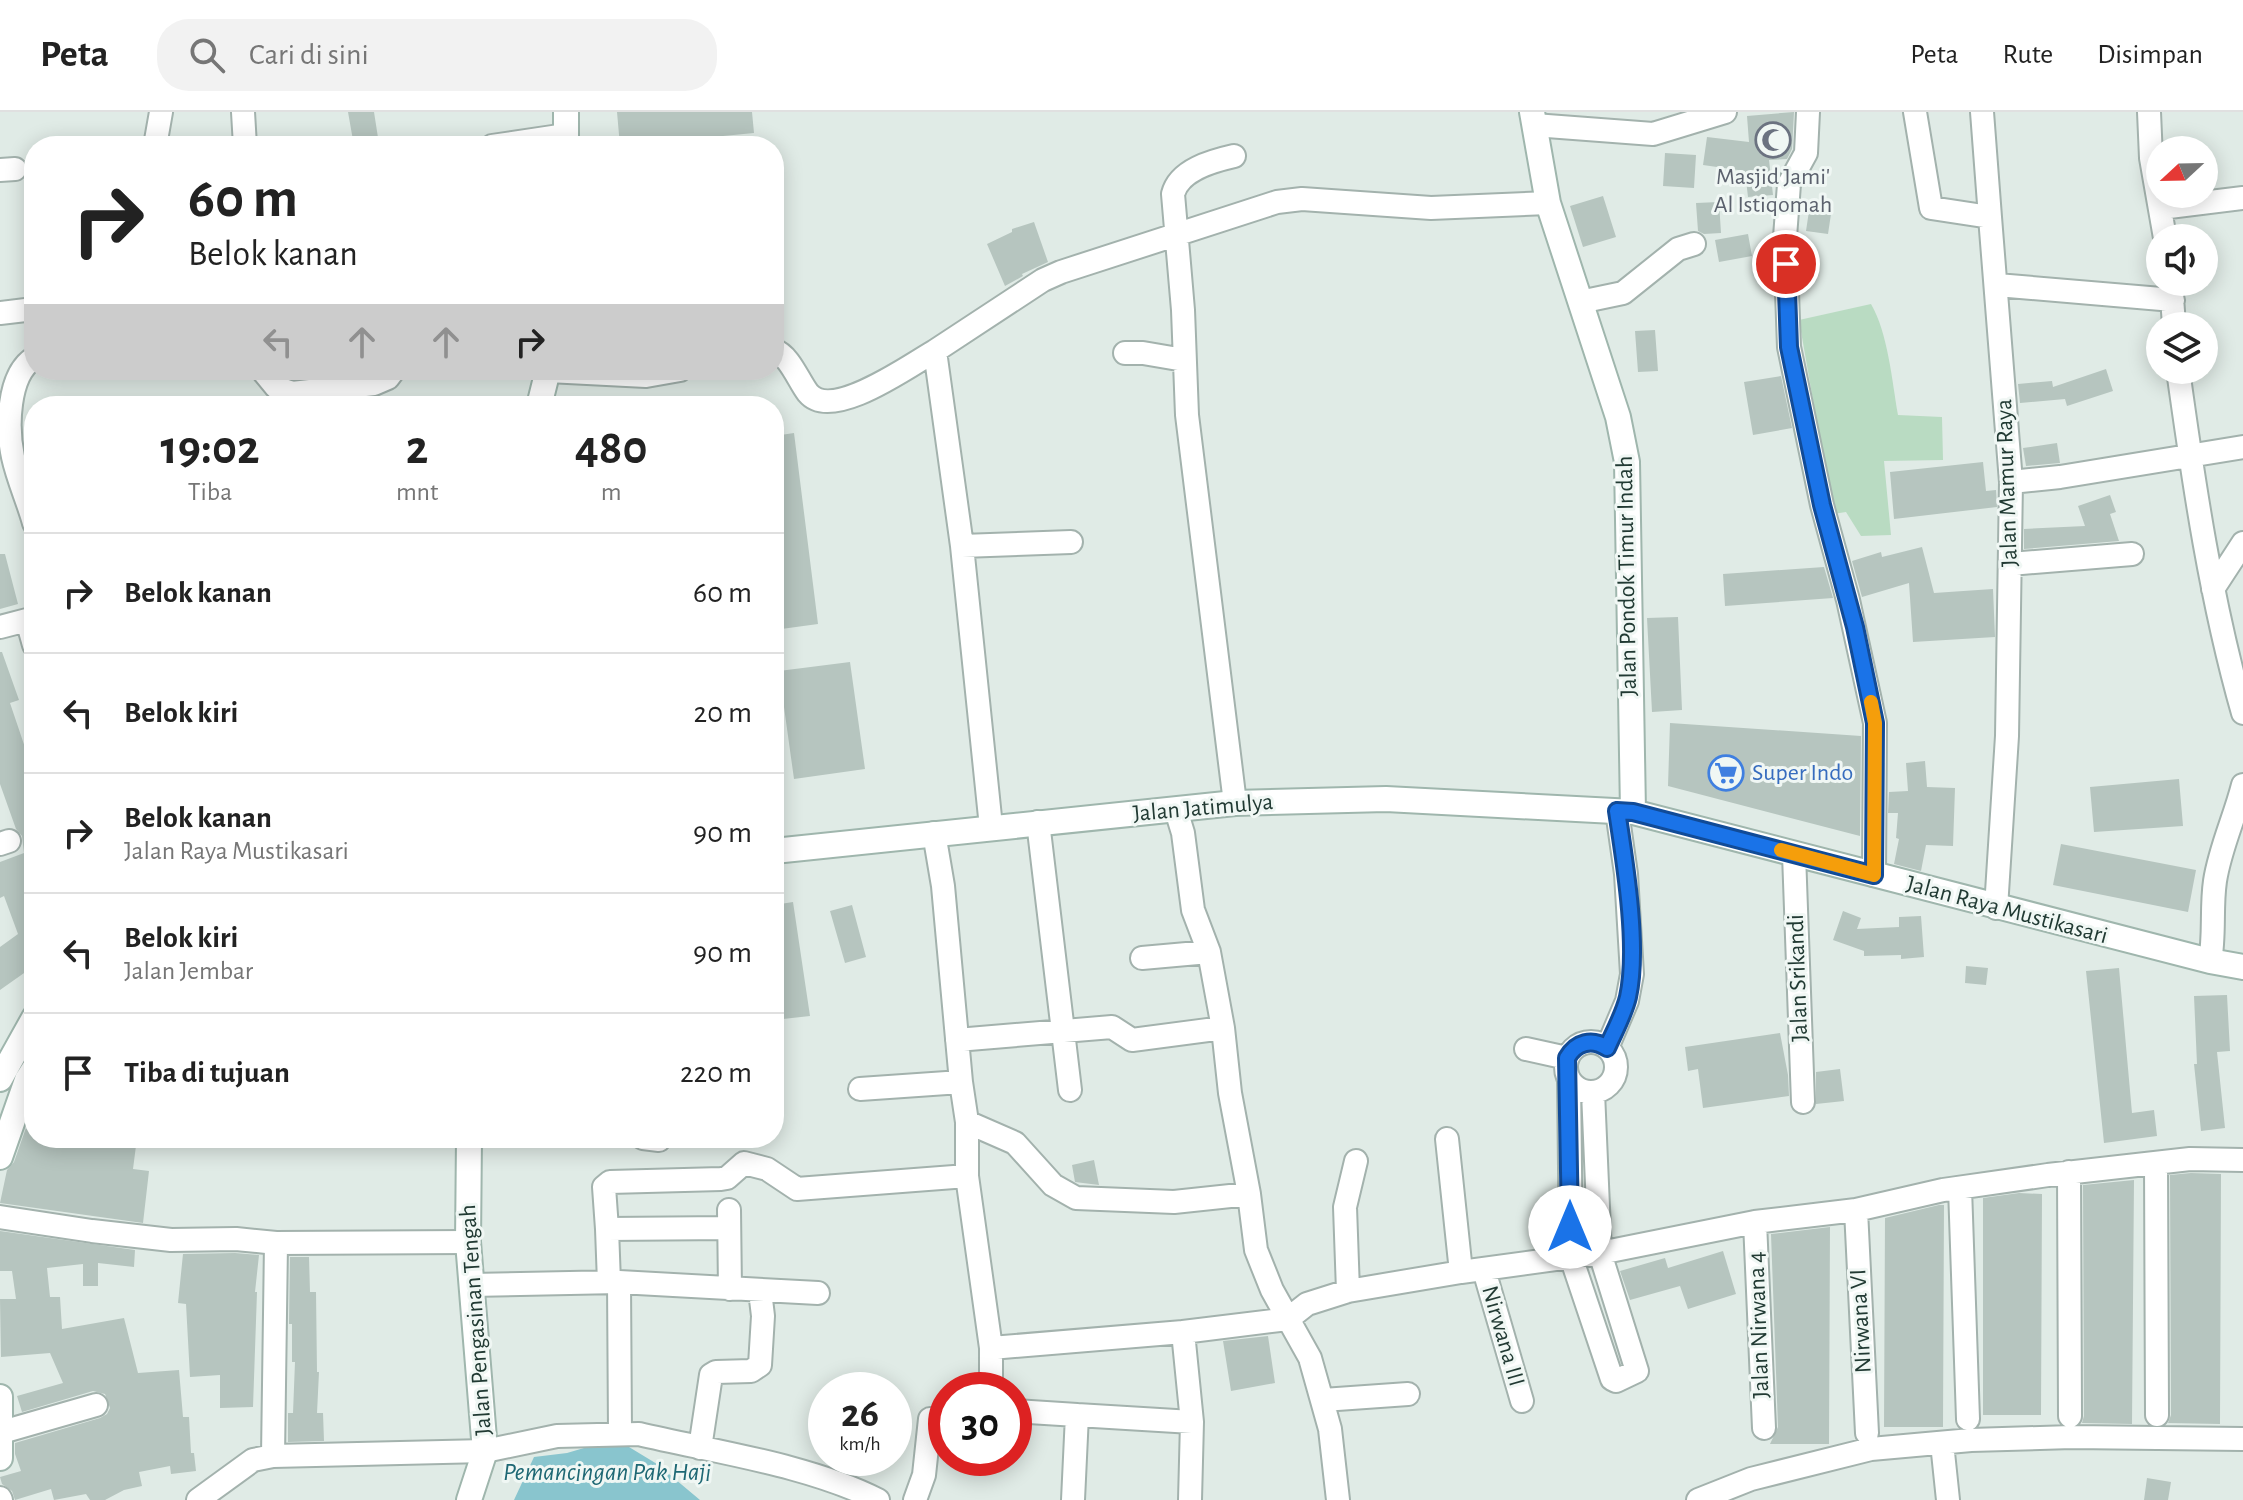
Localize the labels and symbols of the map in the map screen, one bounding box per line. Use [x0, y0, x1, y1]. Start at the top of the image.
mosque icon: Masjid Jami' Al Istiqomah [1754, 121, 1792, 159]
north arrow [2146, 136, 2218, 208]
place label: Masjid Jami' Al Istiqomah [1714, 165, 1832, 217]
pin [1752, 230, 1820, 298]
street label: Jalan Mamur Raya [1992, 399, 2022, 567]
street label: Jalan Pondok Timur Indah [1613, 455, 1641, 697]
supermarket icon: Super Indo [1707, 754, 1745, 792]
place label: Super Indo [1752, 761, 1853, 785]
street label: Jalan Jatimulya [1132, 790, 1274, 826]
street label: Jalan Raya Mustikasari [1904, 872, 2110, 948]
street label: Jalan Srikandi [1784, 914, 1812, 1042]
position arrow [1528, 1185, 1612, 1269]
street label: Jalan Pengasinan Tengah [456, 1204, 496, 1436]
street label: Jalan Nirwana 4 [1744, 1251, 1774, 1399]
street label: Nirwana VI [1846, 1268, 1876, 1374]
street label: Nirwana III [1477, 1283, 1529, 1389]
speed limit sign: 30 [928, 1372, 1032, 1476]
water label: Pemancingan Pak Haji [503, 1459, 711, 1485]

